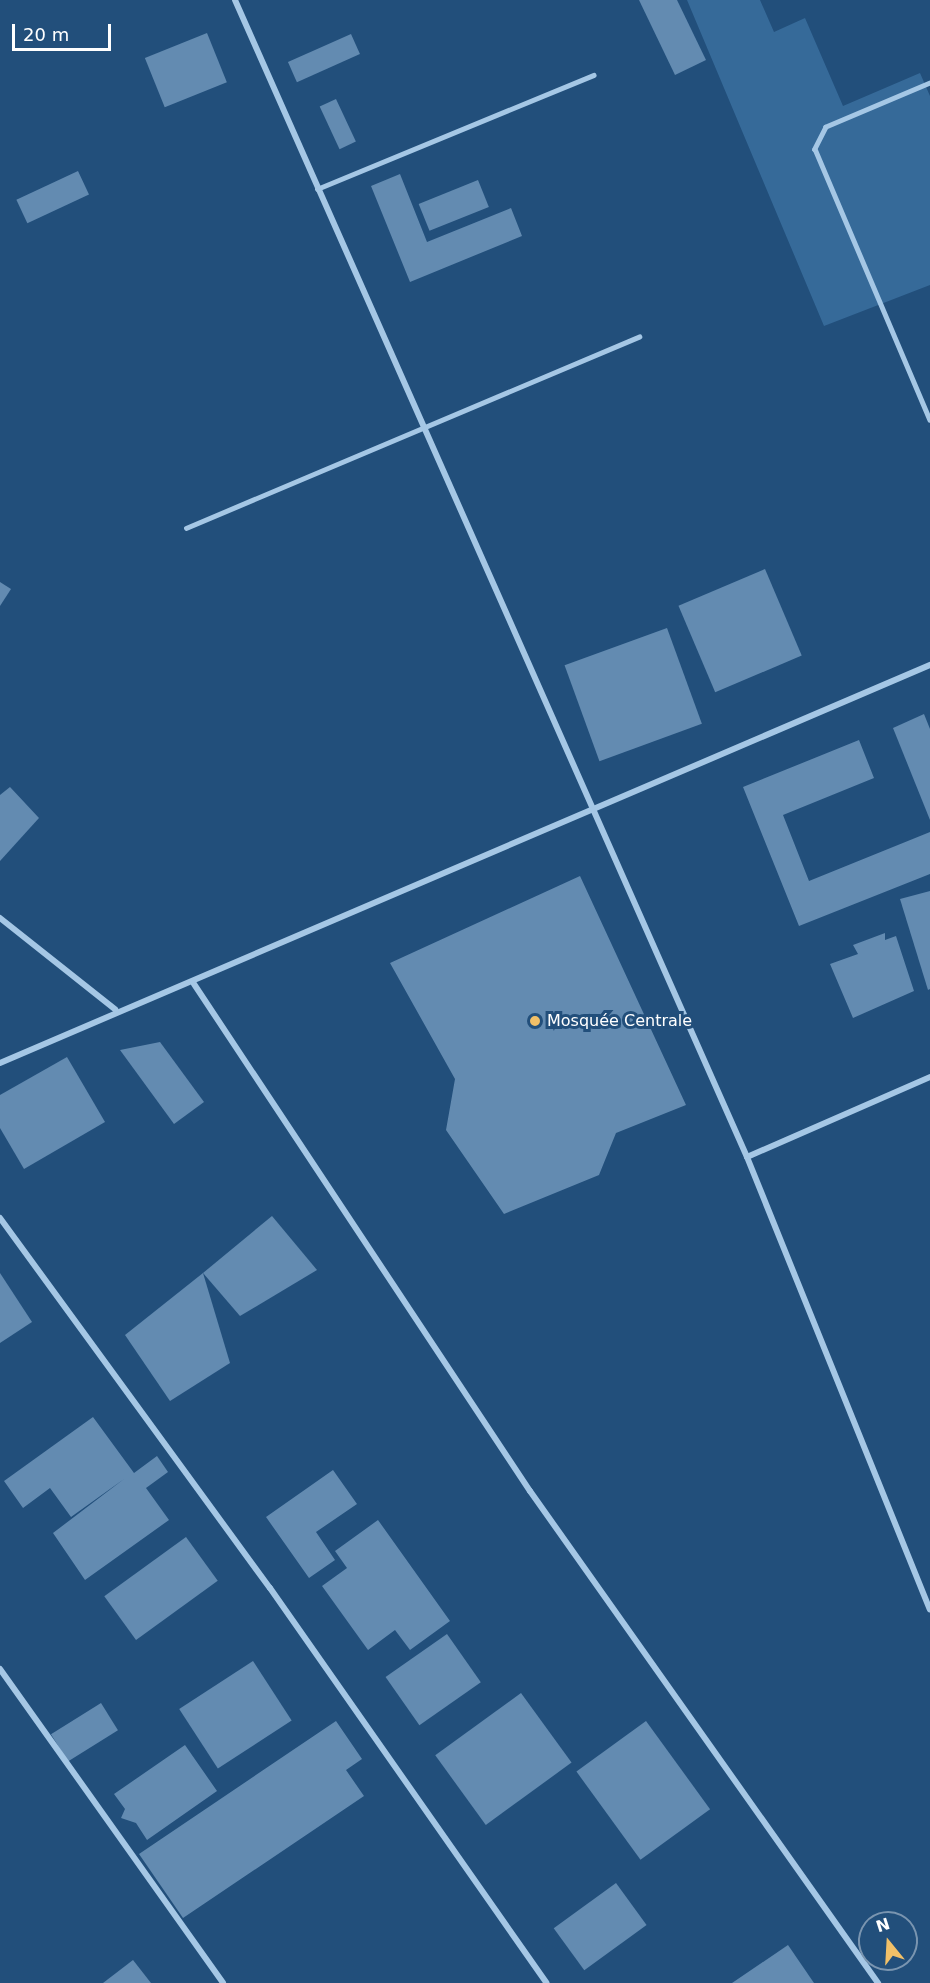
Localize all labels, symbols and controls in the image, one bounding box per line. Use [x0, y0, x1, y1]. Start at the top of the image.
scale bar [15, 12, 114, 50]
text: 20 m [23, 24, 69, 45]
place label: Mosquée Centrale [547, 1011, 692, 1031]
marker: Mosquée Centrale [528, 1014, 542, 1028]
north arrow [858, 1911, 918, 1971]
text: N [874, 1914, 892, 1936]

